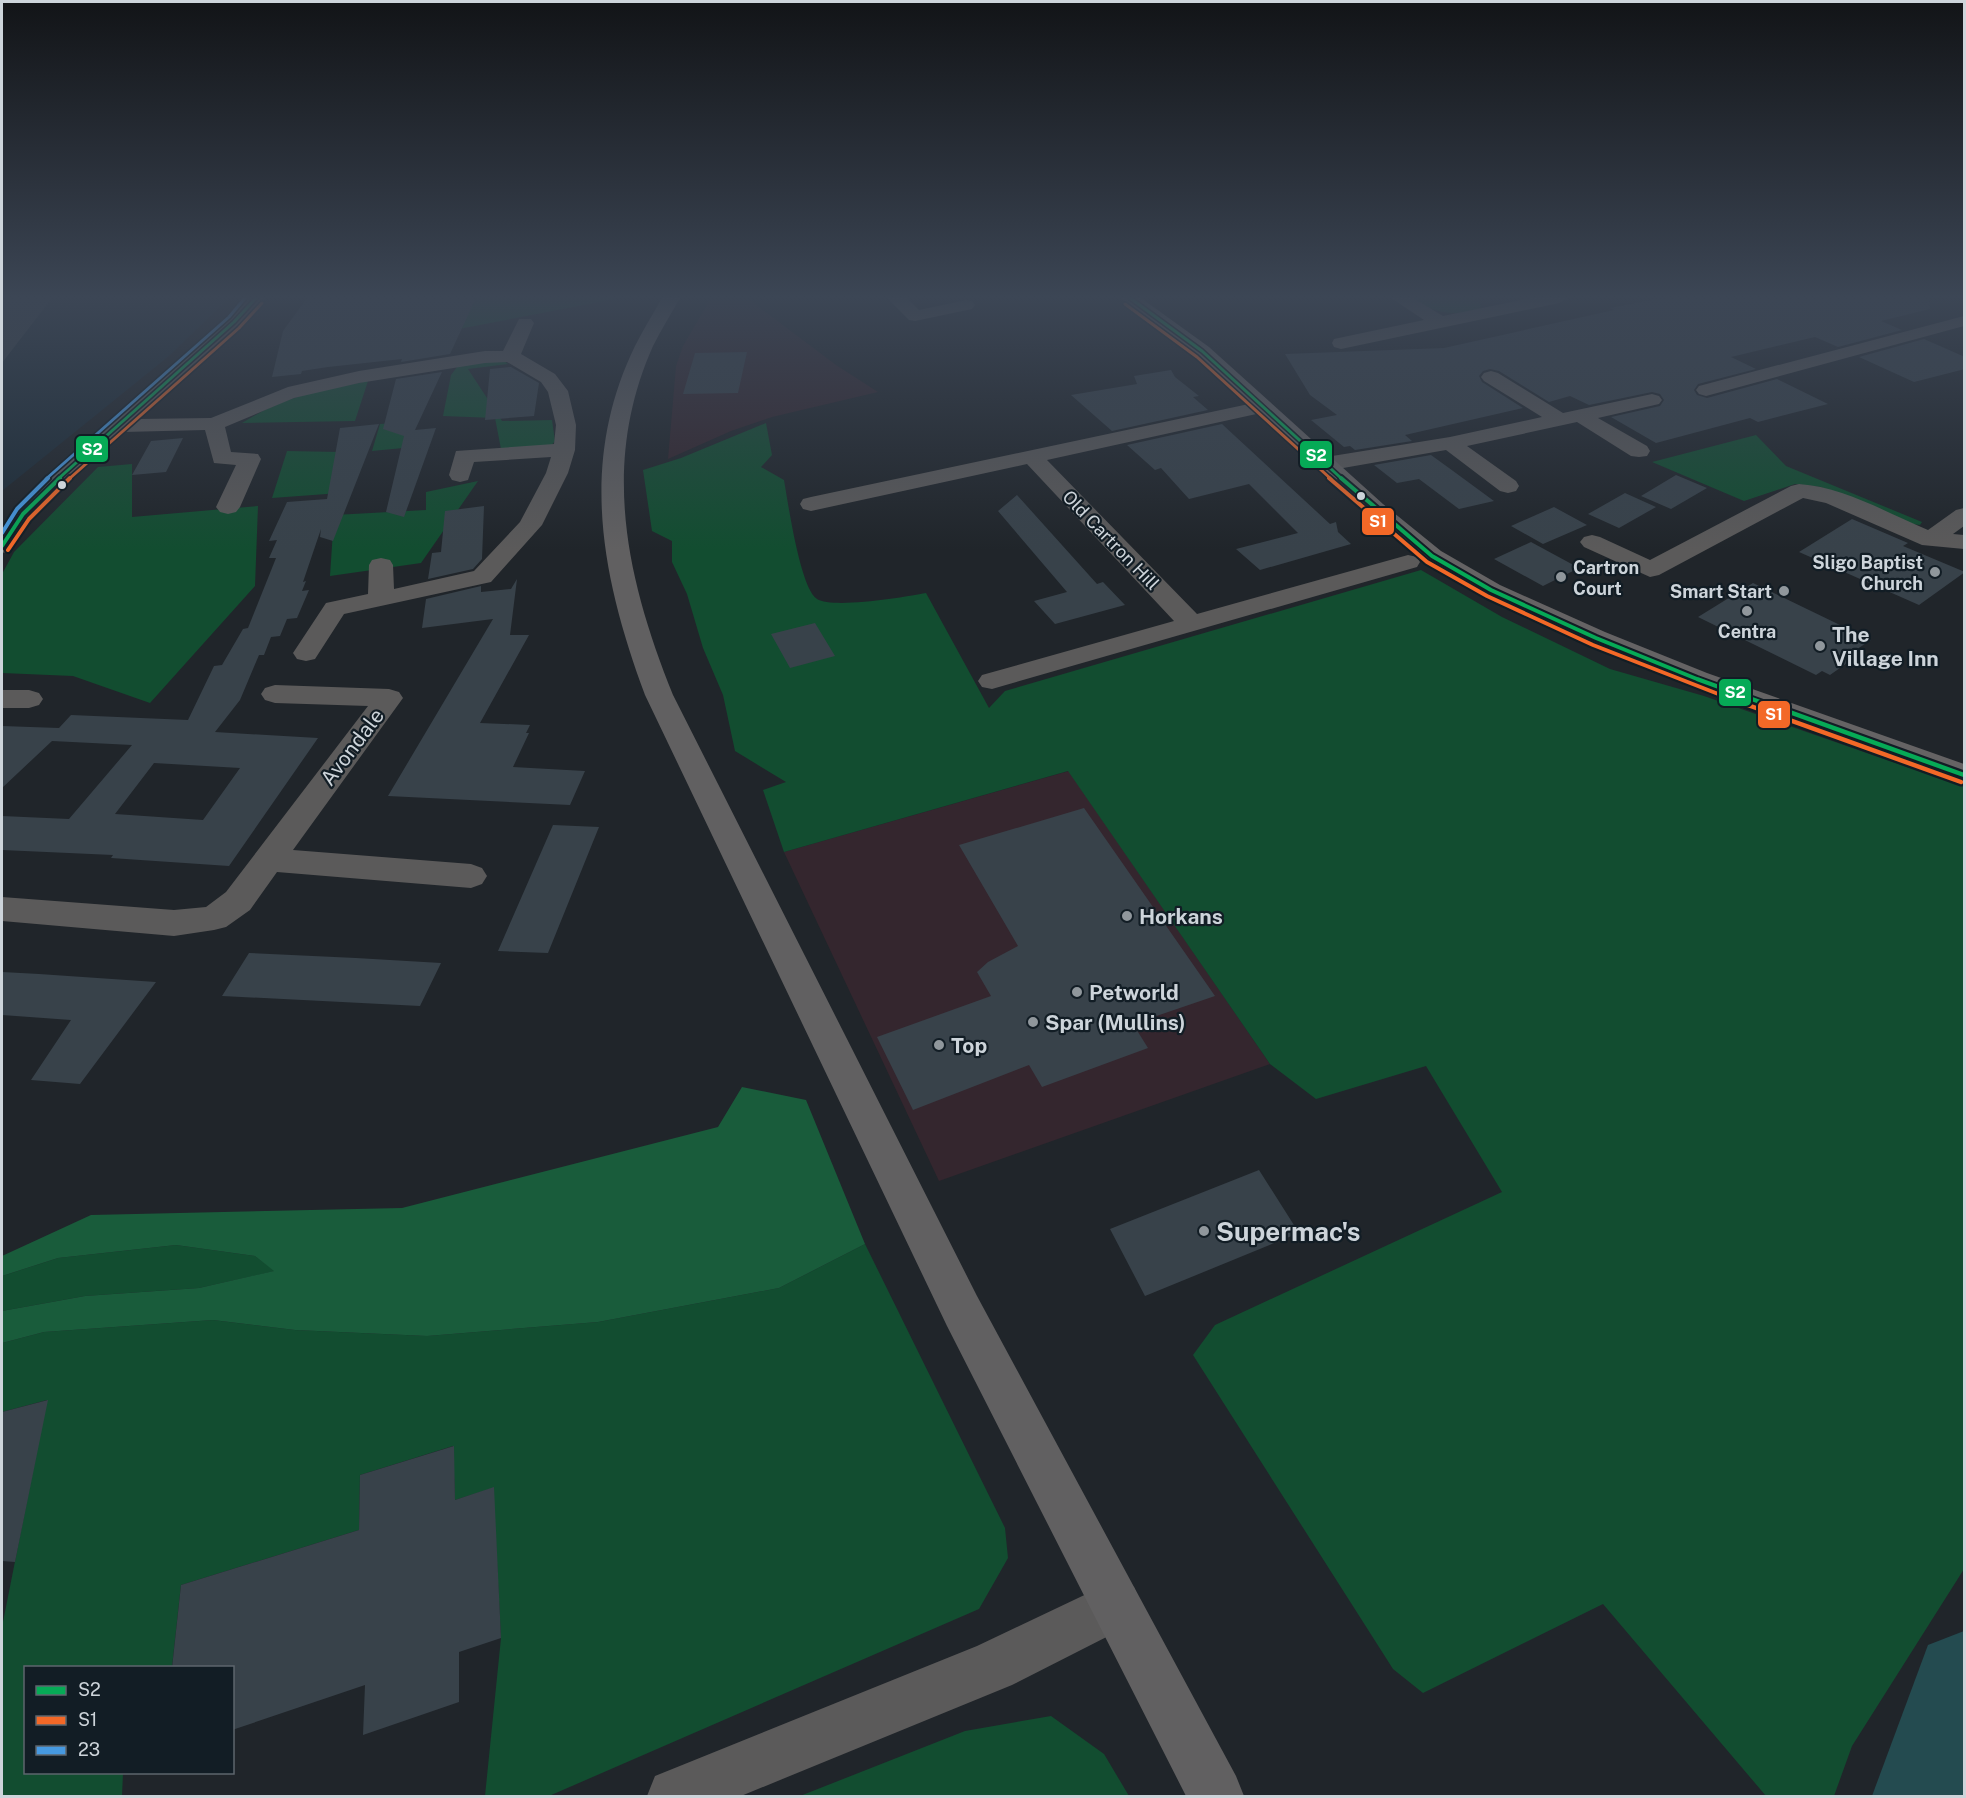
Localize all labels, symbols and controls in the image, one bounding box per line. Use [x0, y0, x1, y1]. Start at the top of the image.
line badge: S2 [75, 435, 109, 463]
text: S2 [81, 440, 103, 459]
line badge: S2 [1299, 440, 1333, 469]
text: S2 [1305, 446, 1327, 465]
unlabelled marker [56, 479, 68, 491]
street label: Old Cartron Hill [1058, 486, 1164, 594]
unlabelled marker [1355, 490, 1367, 502]
line badge: S1 [1361, 507, 1395, 536]
text: S1 [1369, 512, 1387, 531]
place label: Sligo Baptist Church [1812, 552, 1923, 594]
place label: Cartron Court [1573, 557, 1639, 599]
marker: Sligo Baptist Church [1928, 565, 1942, 579]
marker: Cartron Court [1554, 570, 1568, 584]
place label: Smart Start [1670, 581, 1772, 602]
marker: Smart Start [1777, 584, 1791, 598]
marker: Centra [1740, 604, 1754, 618]
place label: Centra [1718, 621, 1776, 642]
place label: The Village Inn [1832, 622, 1939, 671]
marker: The Village Inn [1813, 639, 1827, 653]
line badge: S2 [1718, 678, 1752, 707]
text: S2 [1724, 683, 1746, 702]
line badge: S1 [1757, 700, 1791, 729]
street label: Avondale [315, 704, 389, 790]
text: S1 [1765, 705, 1783, 724]
place label: Horkans [1139, 904, 1223, 929]
marker: Horkans [1120, 909, 1134, 923]
place label: Petworld [1089, 980, 1179, 1005]
marker: Petworld [1070, 985, 1084, 999]
place label: Spar (Mullins) [1045, 1010, 1186, 1035]
marker: Spar (Mullins) [1026, 1015, 1040, 1029]
place label: Top [951, 1033, 987, 1058]
marker: Top [932, 1038, 946, 1052]
place label: Supermac's [1216, 1216, 1361, 1247]
marker: Supermac's [1197, 1224, 1211, 1238]
legend [24, 1666, 234, 1774]
text: S2 [78, 1679, 101, 1700]
text: S1 [78, 1709, 97, 1730]
text: 23 [78, 1739, 100, 1760]

